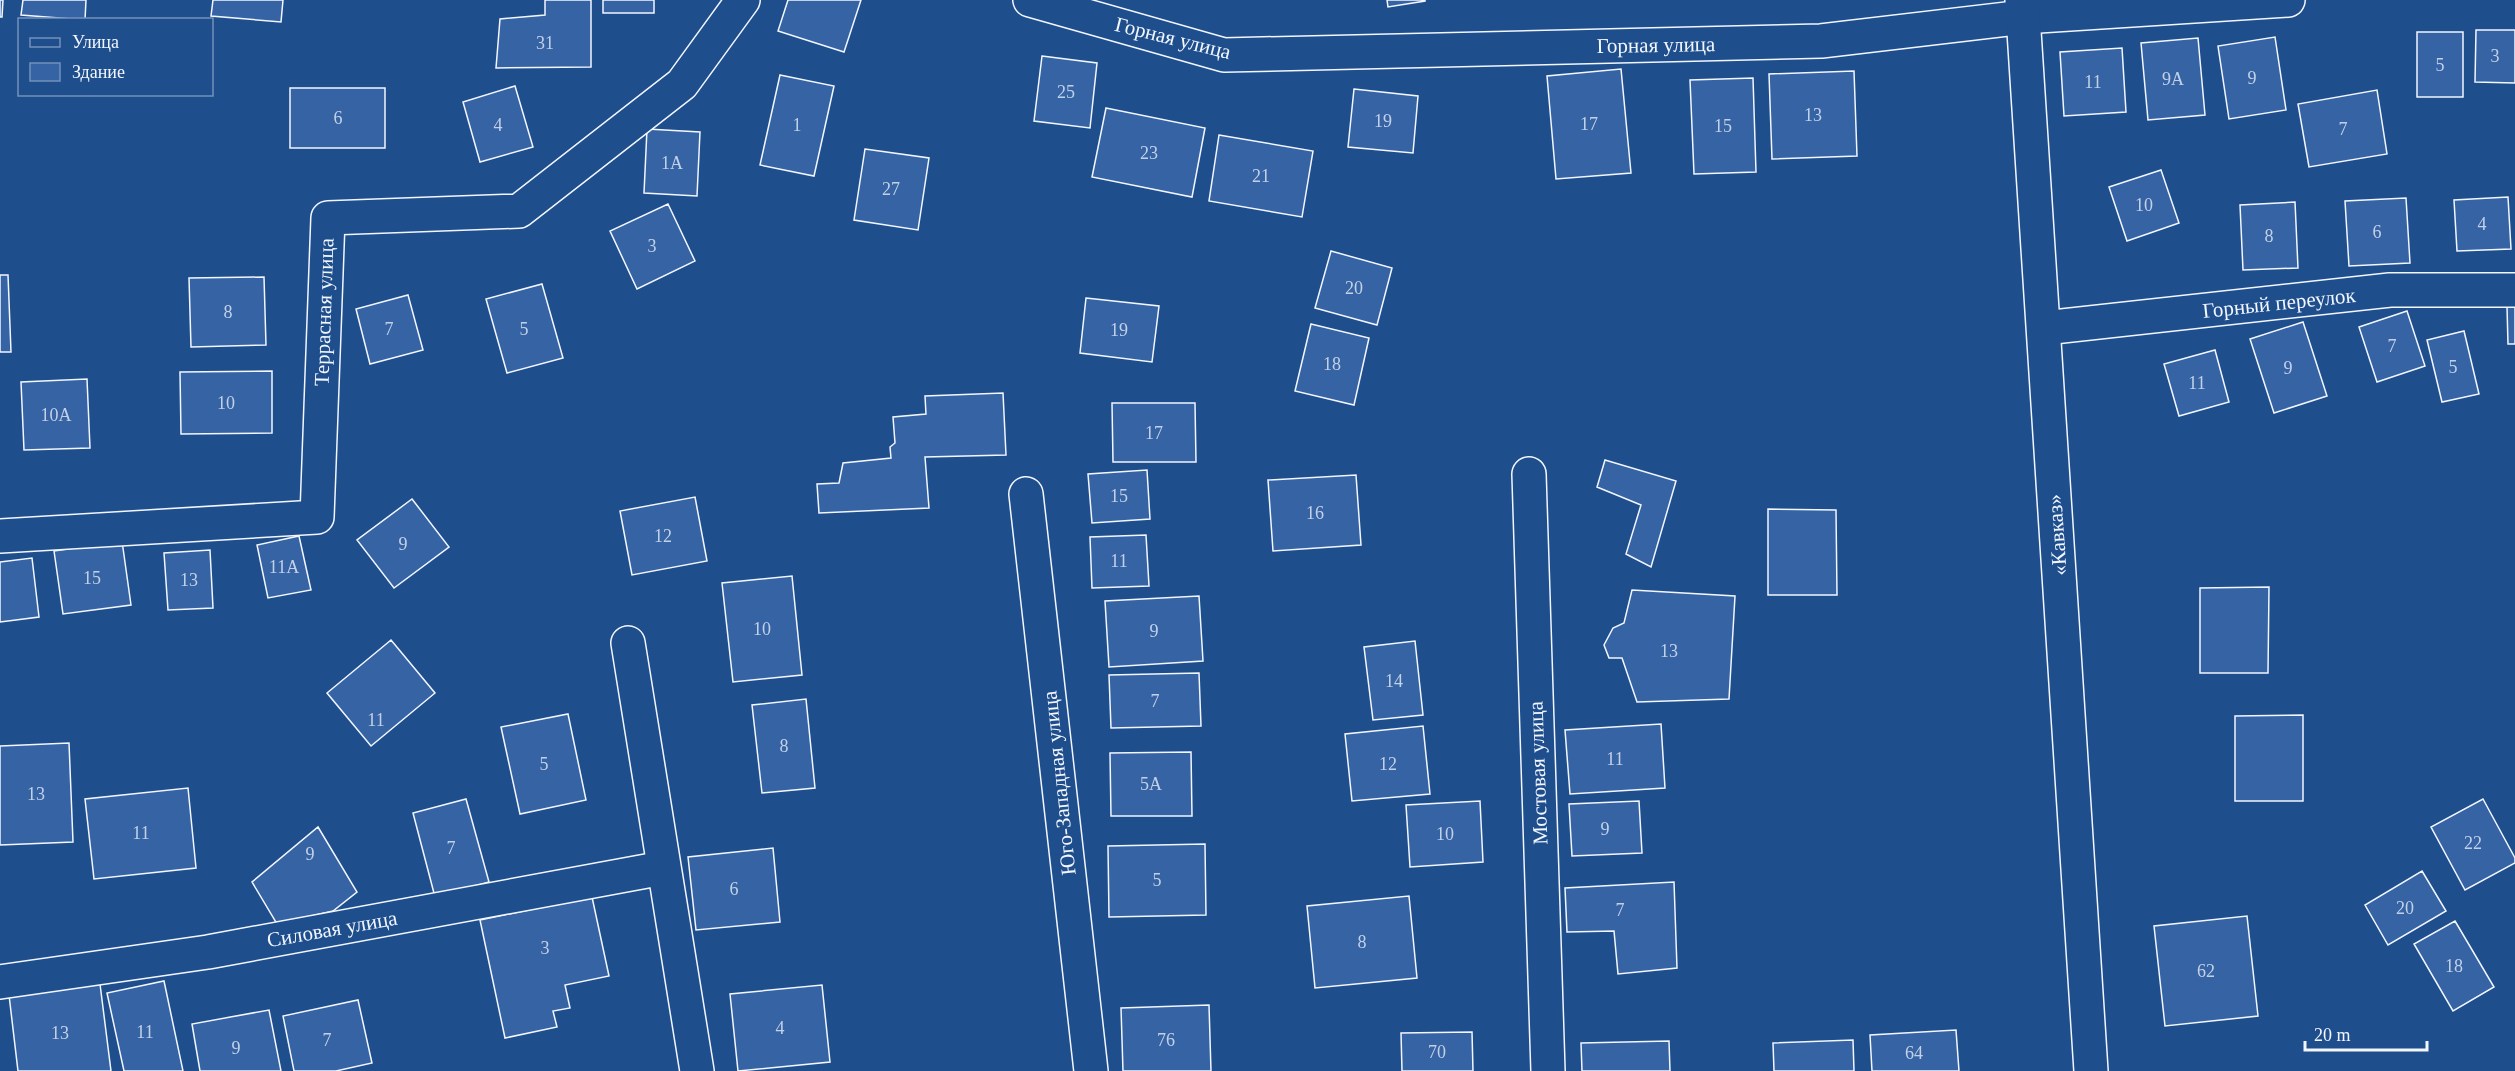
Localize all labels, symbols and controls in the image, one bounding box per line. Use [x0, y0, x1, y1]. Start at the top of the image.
street label: Горная улица [1113, 12, 1234, 64]
legend [18, 18, 213, 96]
text: Улица [72, 32, 119, 52]
street label: Горная улица [1596, 32, 1716, 58]
house number: 31 [536, 33, 554, 53]
house number: 3 [2491, 46, 2500, 66]
house number: 5 [2436, 55, 2445, 75]
text: Здание [72, 62, 125, 82]
house number: 9 [2248, 68, 2257, 88]
house number: 9А [2162, 69, 2184, 89]
house number: 11 [2084, 72, 2102, 92]
house number: 25 [1057, 82, 1075, 102]
house number: 13 [1804, 105, 1822, 125]
house number: 6 [334, 108, 343, 128]
house number: 19 [1374, 111, 1392, 131]
house number: 17 [1580, 114, 1598, 134]
house number: 4 [494, 115, 503, 135]
house number: 1 [793, 115, 802, 135]
house number: 15 [1714, 116, 1732, 136]
house number: 7 [2339, 119, 2348, 139]
house number: 23 [1140, 143, 1158, 163]
house number: 1А [661, 153, 683, 173]
house number: 21 [1252, 166, 1270, 186]
house number: 27 [882, 179, 900, 199]
house number: 10 [2135, 195, 2153, 215]
house number: 4 [2478, 214, 2487, 234]
house number: 6 [2373, 222, 2382, 242]
house number: 8 [2265, 226, 2274, 246]
house number: 3 [648, 236, 657, 256]
street label: Террасная улица [309, 237, 339, 387]
house number: 20 [1345, 278, 1363, 298]
street label: Горный переулок [2201, 283, 2357, 323]
house number: 8 [224, 302, 233, 322]
house number: 7 [385, 319, 394, 339]
house number: 5 [520, 319, 529, 339]
house number: 19 [1110, 320, 1128, 340]
house number: 7 [2388, 336, 2397, 356]
house number: 18 [1323, 354, 1341, 374]
house number: 5 [2449, 357, 2458, 377]
house number: 9 [2284, 358, 2293, 378]
house number: 11 [2188, 373, 2206, 393]
house number: 10 [217, 393, 235, 413]
house number: 10А [41, 405, 72, 425]
house number: 17 [1145, 423, 1163, 443]
house number: 15 [1110, 486, 1128, 506]
street label: «Кавказ» [2042, 494, 2072, 576]
house number: 16 [1306, 503, 1324, 523]
house number: 12 [654, 526, 672, 546]
house number: 9 [399, 534, 408, 554]
house number: 11 [1110, 551, 1128, 571]
house number: 11А [269, 557, 299, 577]
house number: 15 [83, 568, 101, 588]
house number: 13 [180, 570, 198, 590]
house number: 10 [753, 619, 771, 639]
house number: 9 [1150, 621, 1159, 641]
house number: 13 [1660, 641, 1678, 661]
house number: 14 [1385, 671, 1403, 691]
street label: Юго-Западная улица [1037, 689, 1081, 876]
house number: 7 [1151, 691, 1160, 711]
street label: Мостовая улица [1523, 700, 1552, 845]
house number: 11 [367, 710, 385, 730]
house number: 8 [780, 736, 789, 756]
house number: 11 [1606, 749, 1624, 769]
house number: 5 [540, 754, 549, 774]
house number: 12 [1379, 754, 1397, 774]
house number: 5А [1140, 774, 1162, 794]
house number: 13 [27, 784, 45, 804]
house number: 9 [1601, 819, 1610, 839]
house number: 11 [132, 823, 150, 843]
house number: 10 [1436, 824, 1454, 844]
house number: 22 [2464, 833, 2482, 853]
house number: 7 [447, 838, 456, 858]
house number: 9 [306, 844, 315, 864]
house number: 5 [1153, 870, 1162, 890]
house number: 6 [730, 879, 739, 899]
house number: 20 [2396, 898, 2414, 918]
house number: 7 [1616, 900, 1625, 920]
street label: Силовая улица [265, 906, 400, 952]
house number: 8 [1358, 932, 1367, 952]
house number: 3 [541, 938, 550, 958]
house number: 18 [2445, 956, 2463, 976]
house number: 62 [2197, 961, 2215, 981]
scale bar [2305, 1014, 2426, 1052]
house number: 4 [776, 1018, 785, 1038]
house number: 11 [136, 1022, 154, 1042]
house number: 13 [51, 1023, 69, 1043]
text: 20 m [2314, 1025, 2351, 1045]
house number: 7 [323, 1030, 332, 1050]
house number: 76 [1157, 1030, 1175, 1050]
house number: 9 [232, 1038, 241, 1058]
house number: 70 [1428, 1042, 1446, 1062]
house number: 64 [1905, 1043, 1923, 1063]

